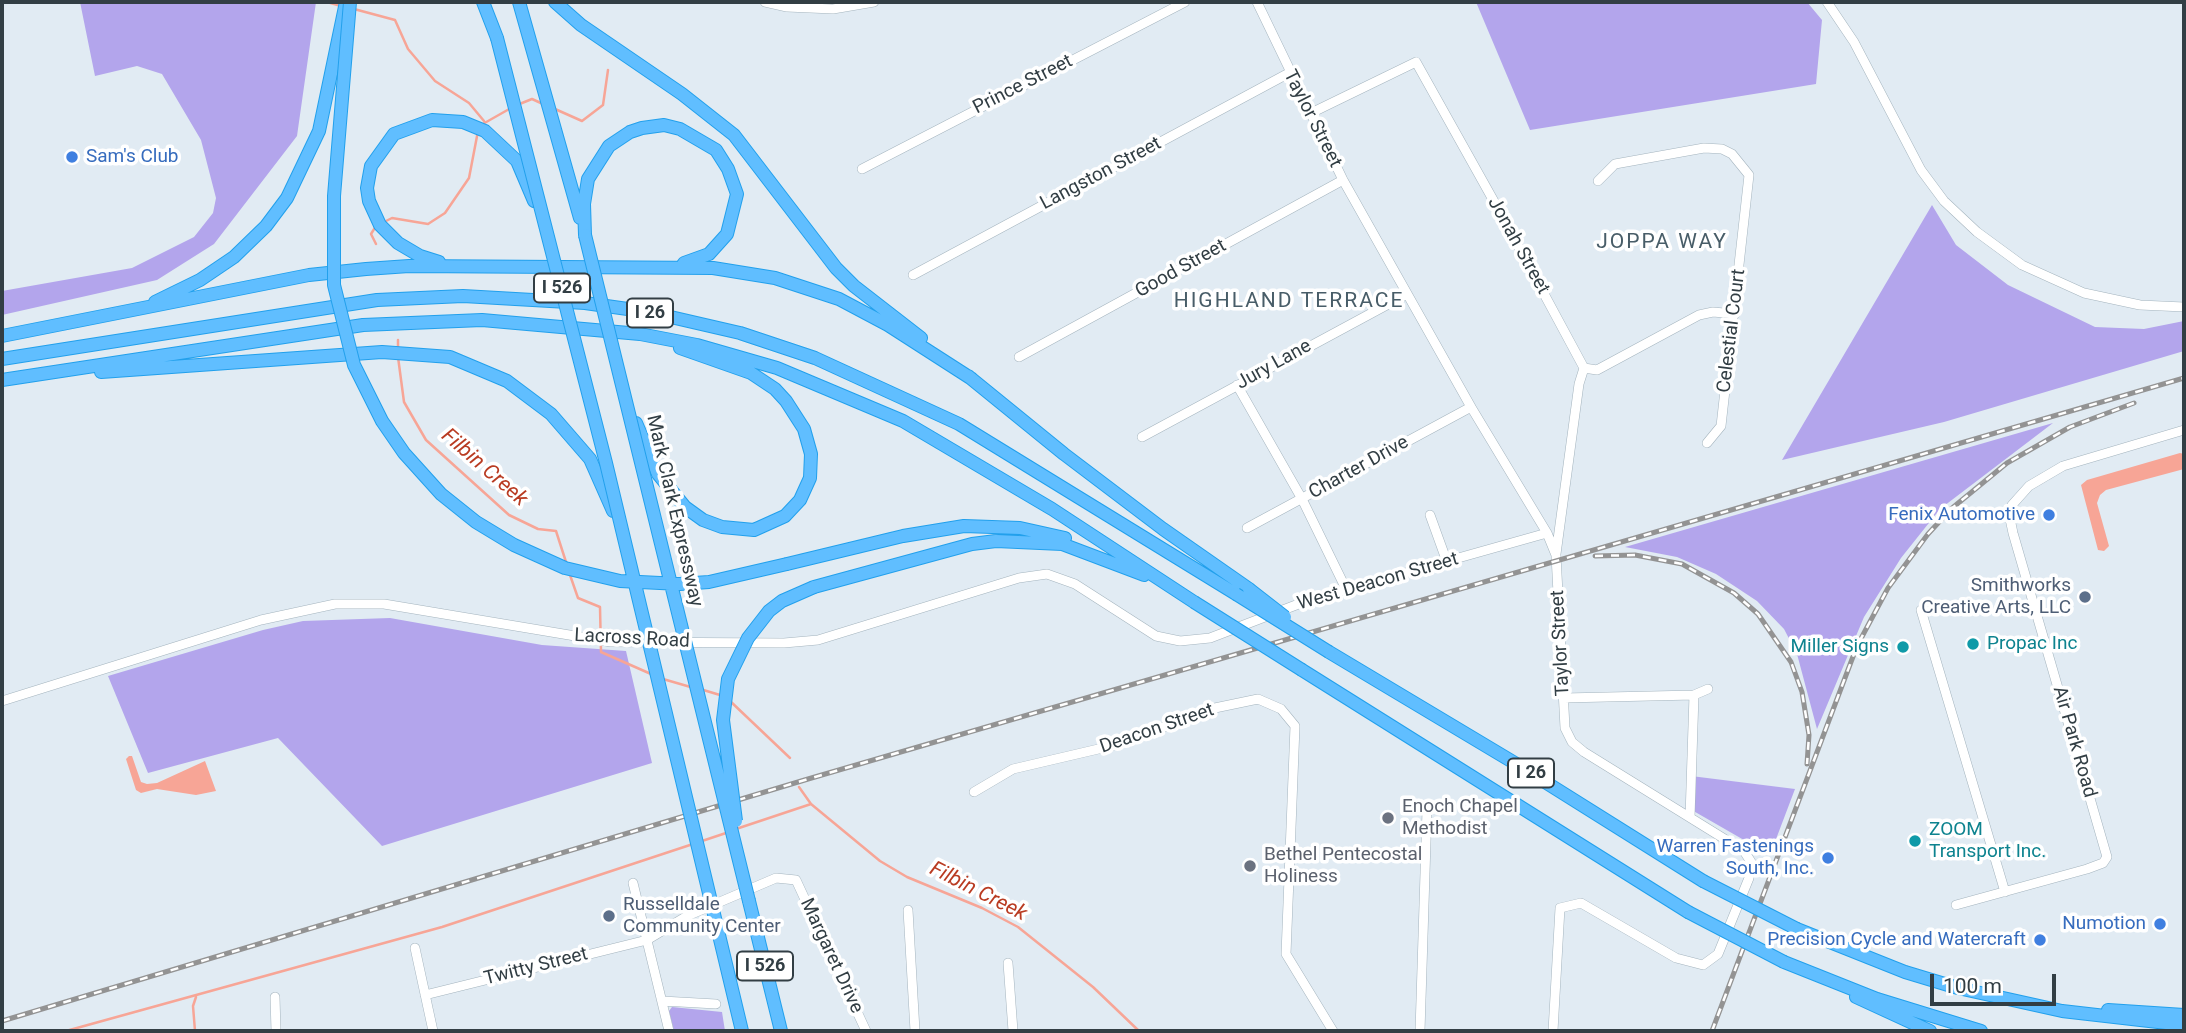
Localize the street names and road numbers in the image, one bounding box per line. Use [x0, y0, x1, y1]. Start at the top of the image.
street label: Prince Street [970, 50, 1076, 120]
street label: Taylor Street [1278, 67, 1346, 171]
street label: Langston Street [1037, 133, 1165, 215]
street label: Jonah Street [1482, 193, 1554, 299]
street label: Good Street [1132, 235, 1230, 303]
street label: Celestial Court [1713, 268, 1751, 394]
road number: I 526 [534, 274, 590, 302]
road number: I 26 [627, 298, 673, 328]
street label: Jury Lane [1232, 335, 1316, 395]
street label: Mark Clark Expressway [641, 413, 707, 609]
street label: Charter Drive [1305, 431, 1413, 505]
street label: West Deacon Street [1295, 548, 1461, 616]
street label: Taylor Street [1547, 589, 1575, 697]
street label: Lacross Road [574, 625, 690, 653]
street label: Air Park Road [2047, 684, 2101, 800]
street label: Deacon Street [1097, 699, 1217, 759]
road number: I 26 [1508, 758, 1554, 788]
street label: Margaret Drive [794, 895, 868, 1017]
street label: Twitty Street [482, 943, 590, 991]
road number: I 526 [737, 951, 793, 981]

